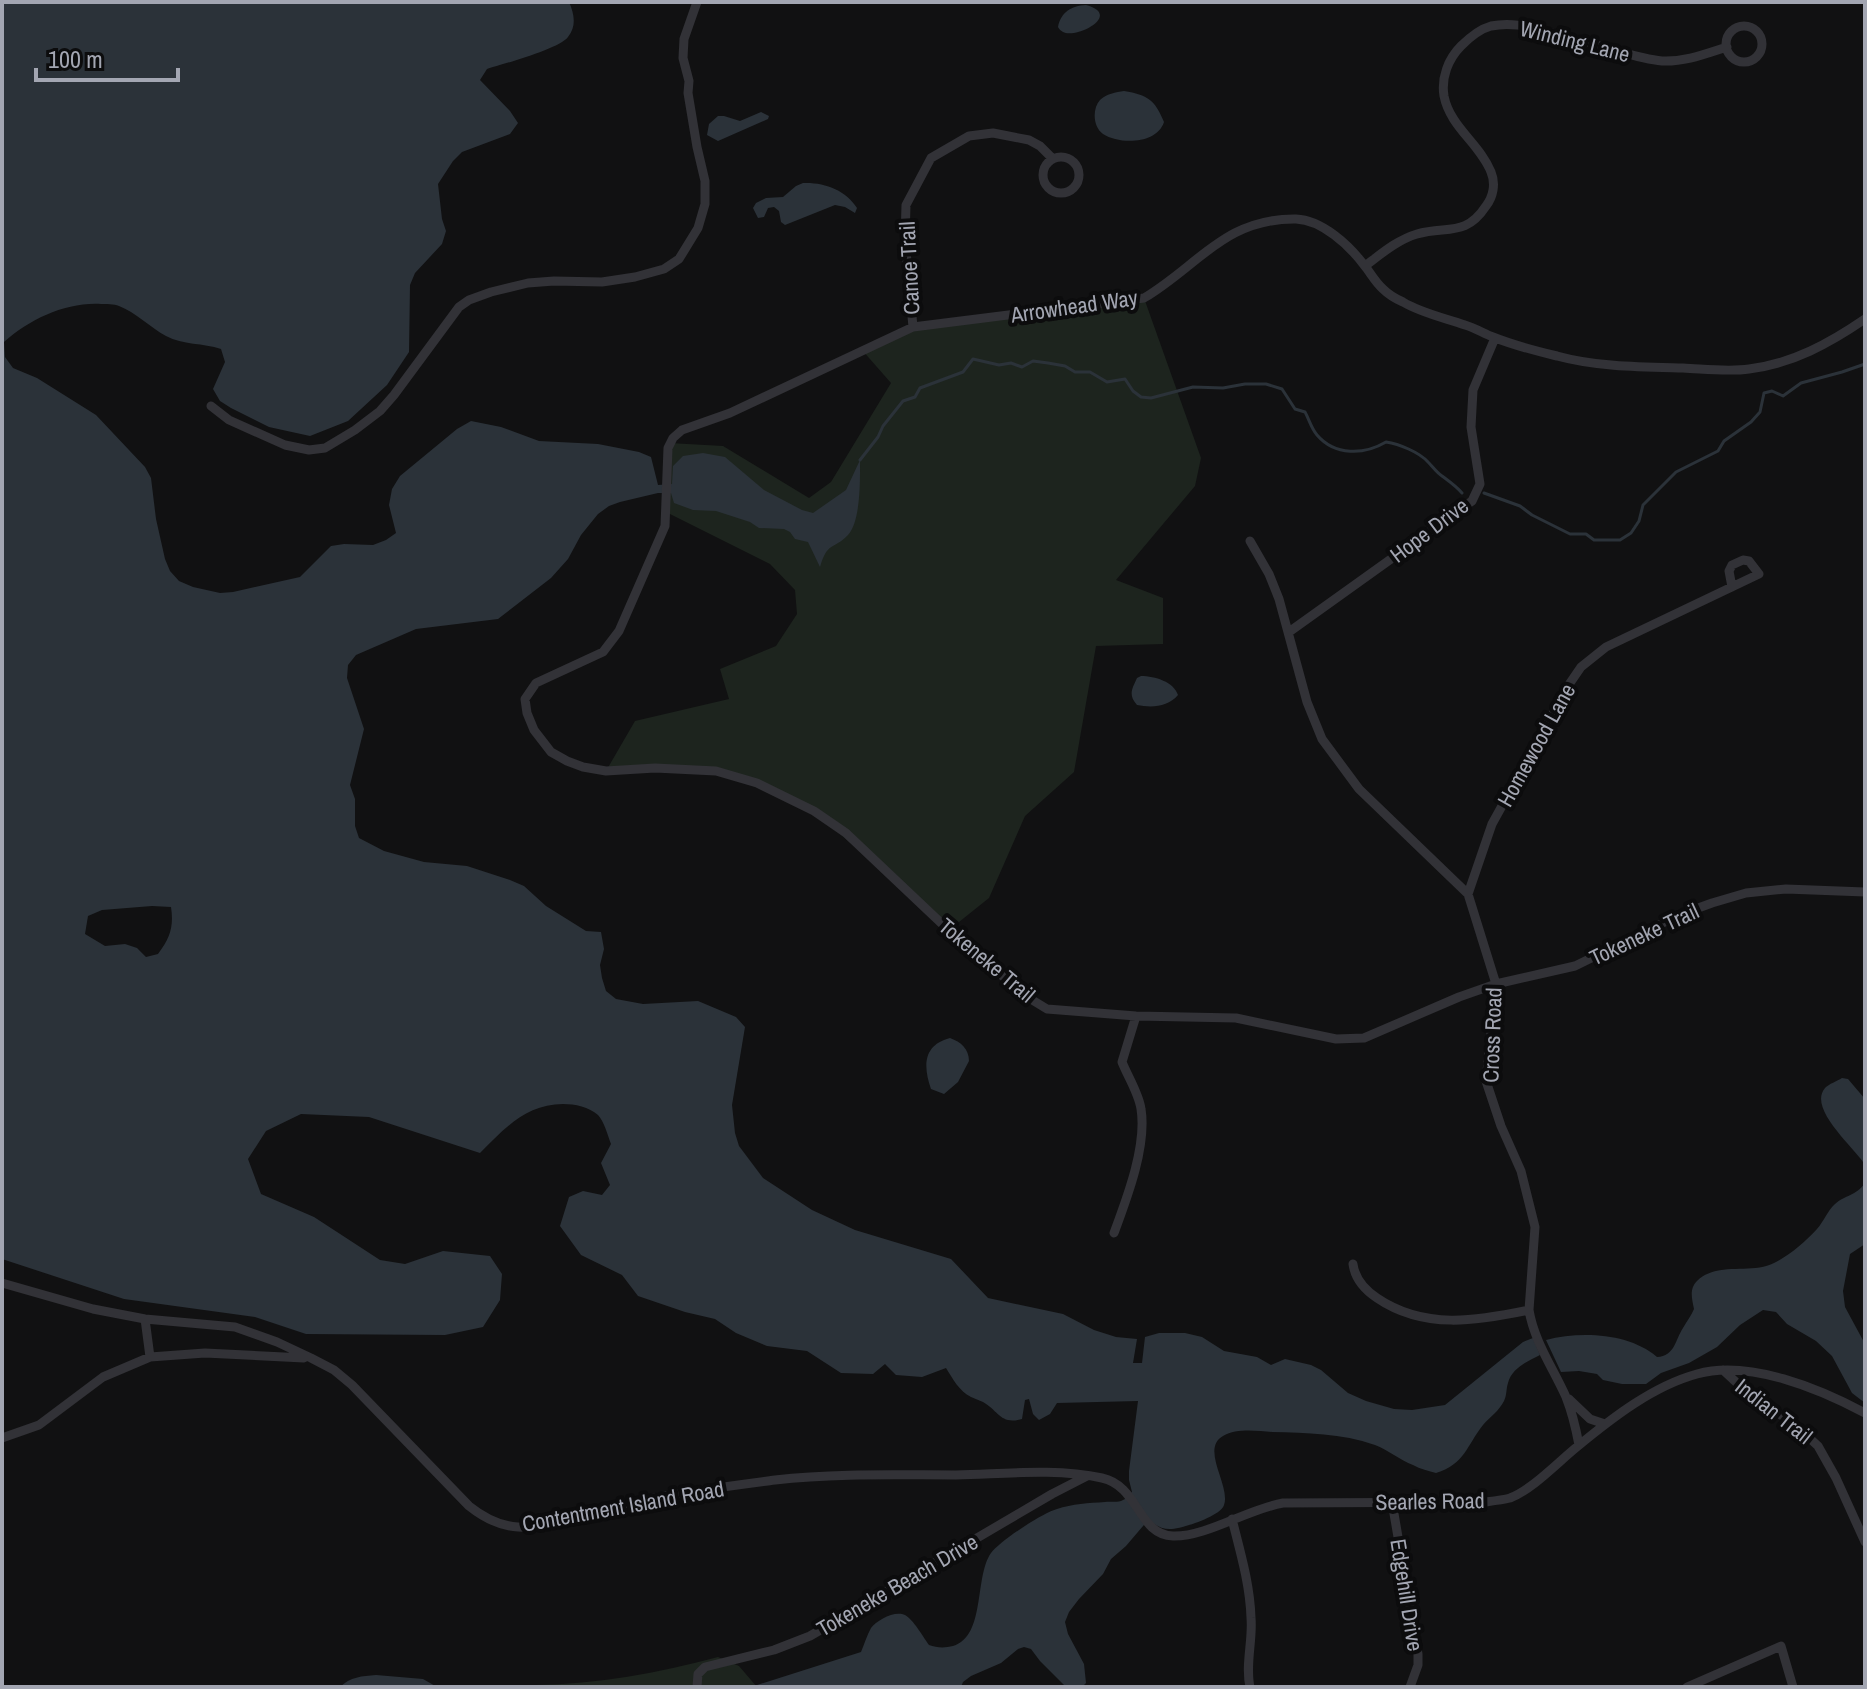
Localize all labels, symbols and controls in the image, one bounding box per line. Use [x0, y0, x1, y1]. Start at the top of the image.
street label: Winding Lane [1517, 13, 1633, 69]
scale bar [36, 32, 178, 82]
text: 100 m [48, 43, 103, 75]
street label: Canoe Trail [892, 221, 926, 315]
street label: Arrowhead Way [1008, 282, 1139, 330]
street label: Hope Drive [1384, 491, 1474, 569]
street label: Homewood Lane [1490, 678, 1582, 812]
street label: Tokeneke Trail [1584, 896, 1704, 972]
street label: Tokeneke Trail [932, 911, 1042, 1009]
street label: Cross Road [1475, 987, 1509, 1083]
street label: Indian Trail [1729, 1371, 1819, 1451]
street label: Contentment Island Road [520, 1473, 726, 1539]
street label: Searles Road [1375, 1485, 1485, 1517]
street label: Tokeneke Beach Drive [811, 1527, 983, 1643]
street label: Edgehill Drive [1383, 1537, 1431, 1653]

